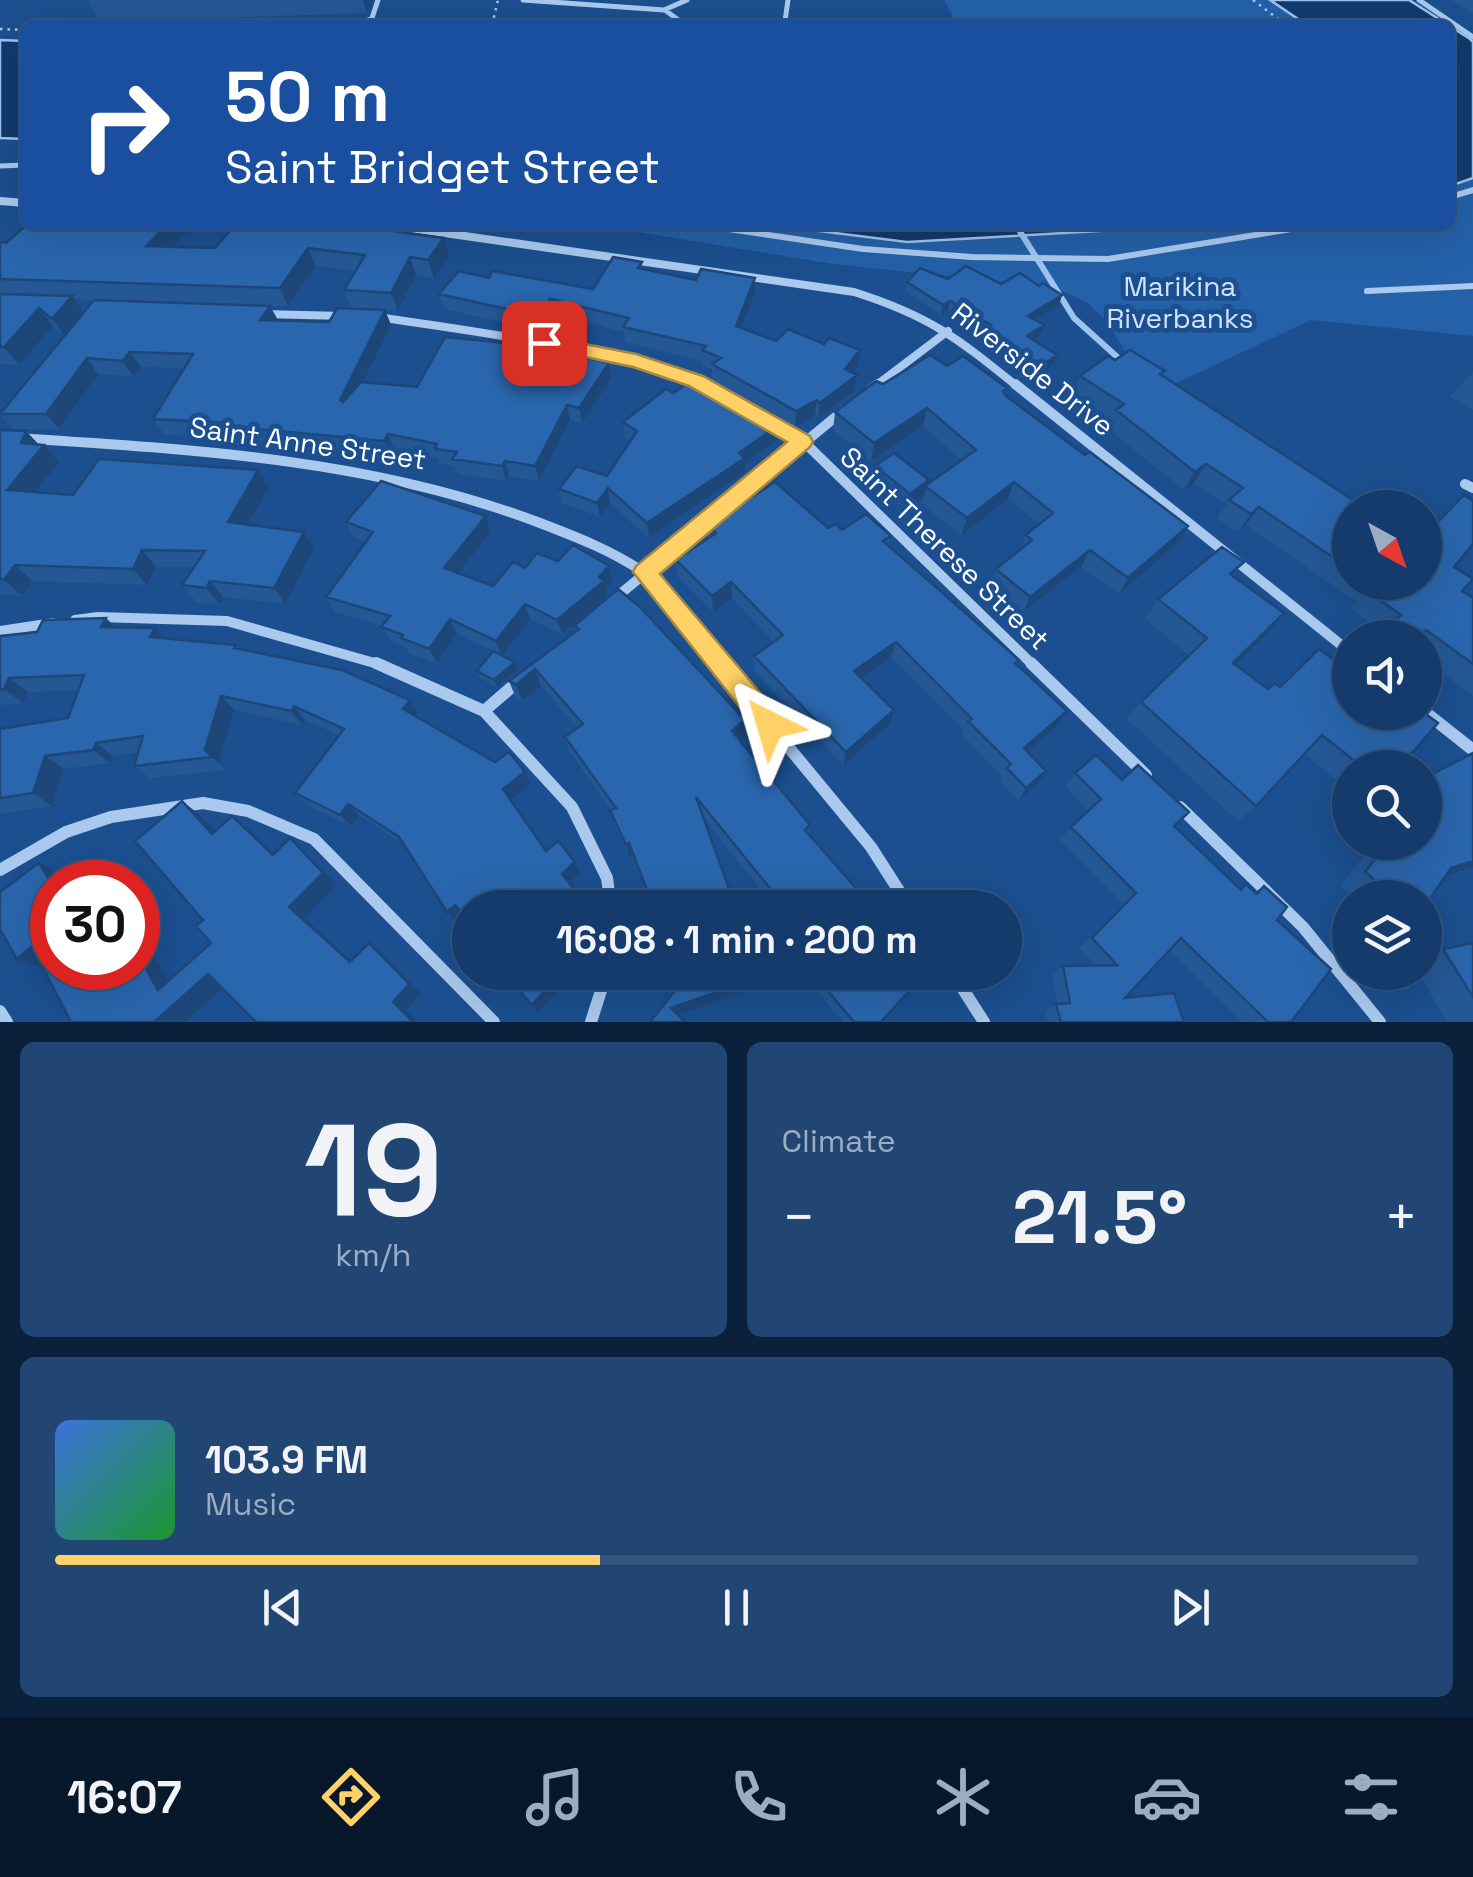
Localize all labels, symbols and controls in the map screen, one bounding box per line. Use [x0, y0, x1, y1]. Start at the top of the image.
text: 50 m [225, 52, 390, 141]
icon: right [60, 60, 190, 190]
text: Saint Bridget Street [225, 139, 660, 196]
park label: Marikina Riverbanks [1107, 268, 1253, 336]
street label: Riverside Drive [945, 294, 1121, 444]
pin [502, 301, 587, 386]
icon: arrive [517, 316, 572, 371]
street label: Saint Anne Street [188, 409, 428, 477]
street label: Saint Therese Street [833, 439, 1057, 657]
north arrow [1332, 490, 1442, 600]
map controls [1332, 490, 1442, 990]
button: sound [1332, 620, 1442, 730]
position arrow [718, 673, 822, 777]
button: search [1332, 750, 1442, 860]
speed limit sign: 30 [30, 860, 160, 990]
button: layers [1332, 880, 1442, 990]
text: 16:08 · 1 min · 200 m [556, 916, 918, 964]
text: 19 [304, 1087, 443, 1253]
text: Climate [782, 1121, 896, 1161]
text: 21.5° [1012, 1169, 1187, 1265]
text: − [782, 1182, 816, 1252]
text: + [1384, 1182, 1418, 1252]
text: km/h [335, 1235, 411, 1275]
text: 103.9 FM [205, 1436, 368, 1484]
text: Music [205, 1484, 296, 1524]
icon: previous [255, 1580, 310, 1635]
icon: pause [709, 1580, 764, 1635]
icon: next [1163, 1580, 1218, 1635]
icon: directions [316, 1762, 386, 1832]
icon: music [520, 1762, 590, 1832]
icon: phone [724, 1762, 794, 1832]
icon: climate [928, 1762, 998, 1832]
icon: car [1132, 1762, 1202, 1832]
icon: filters [1336, 1762, 1406, 1832]
text: 16:07 [67, 1769, 182, 1826]

